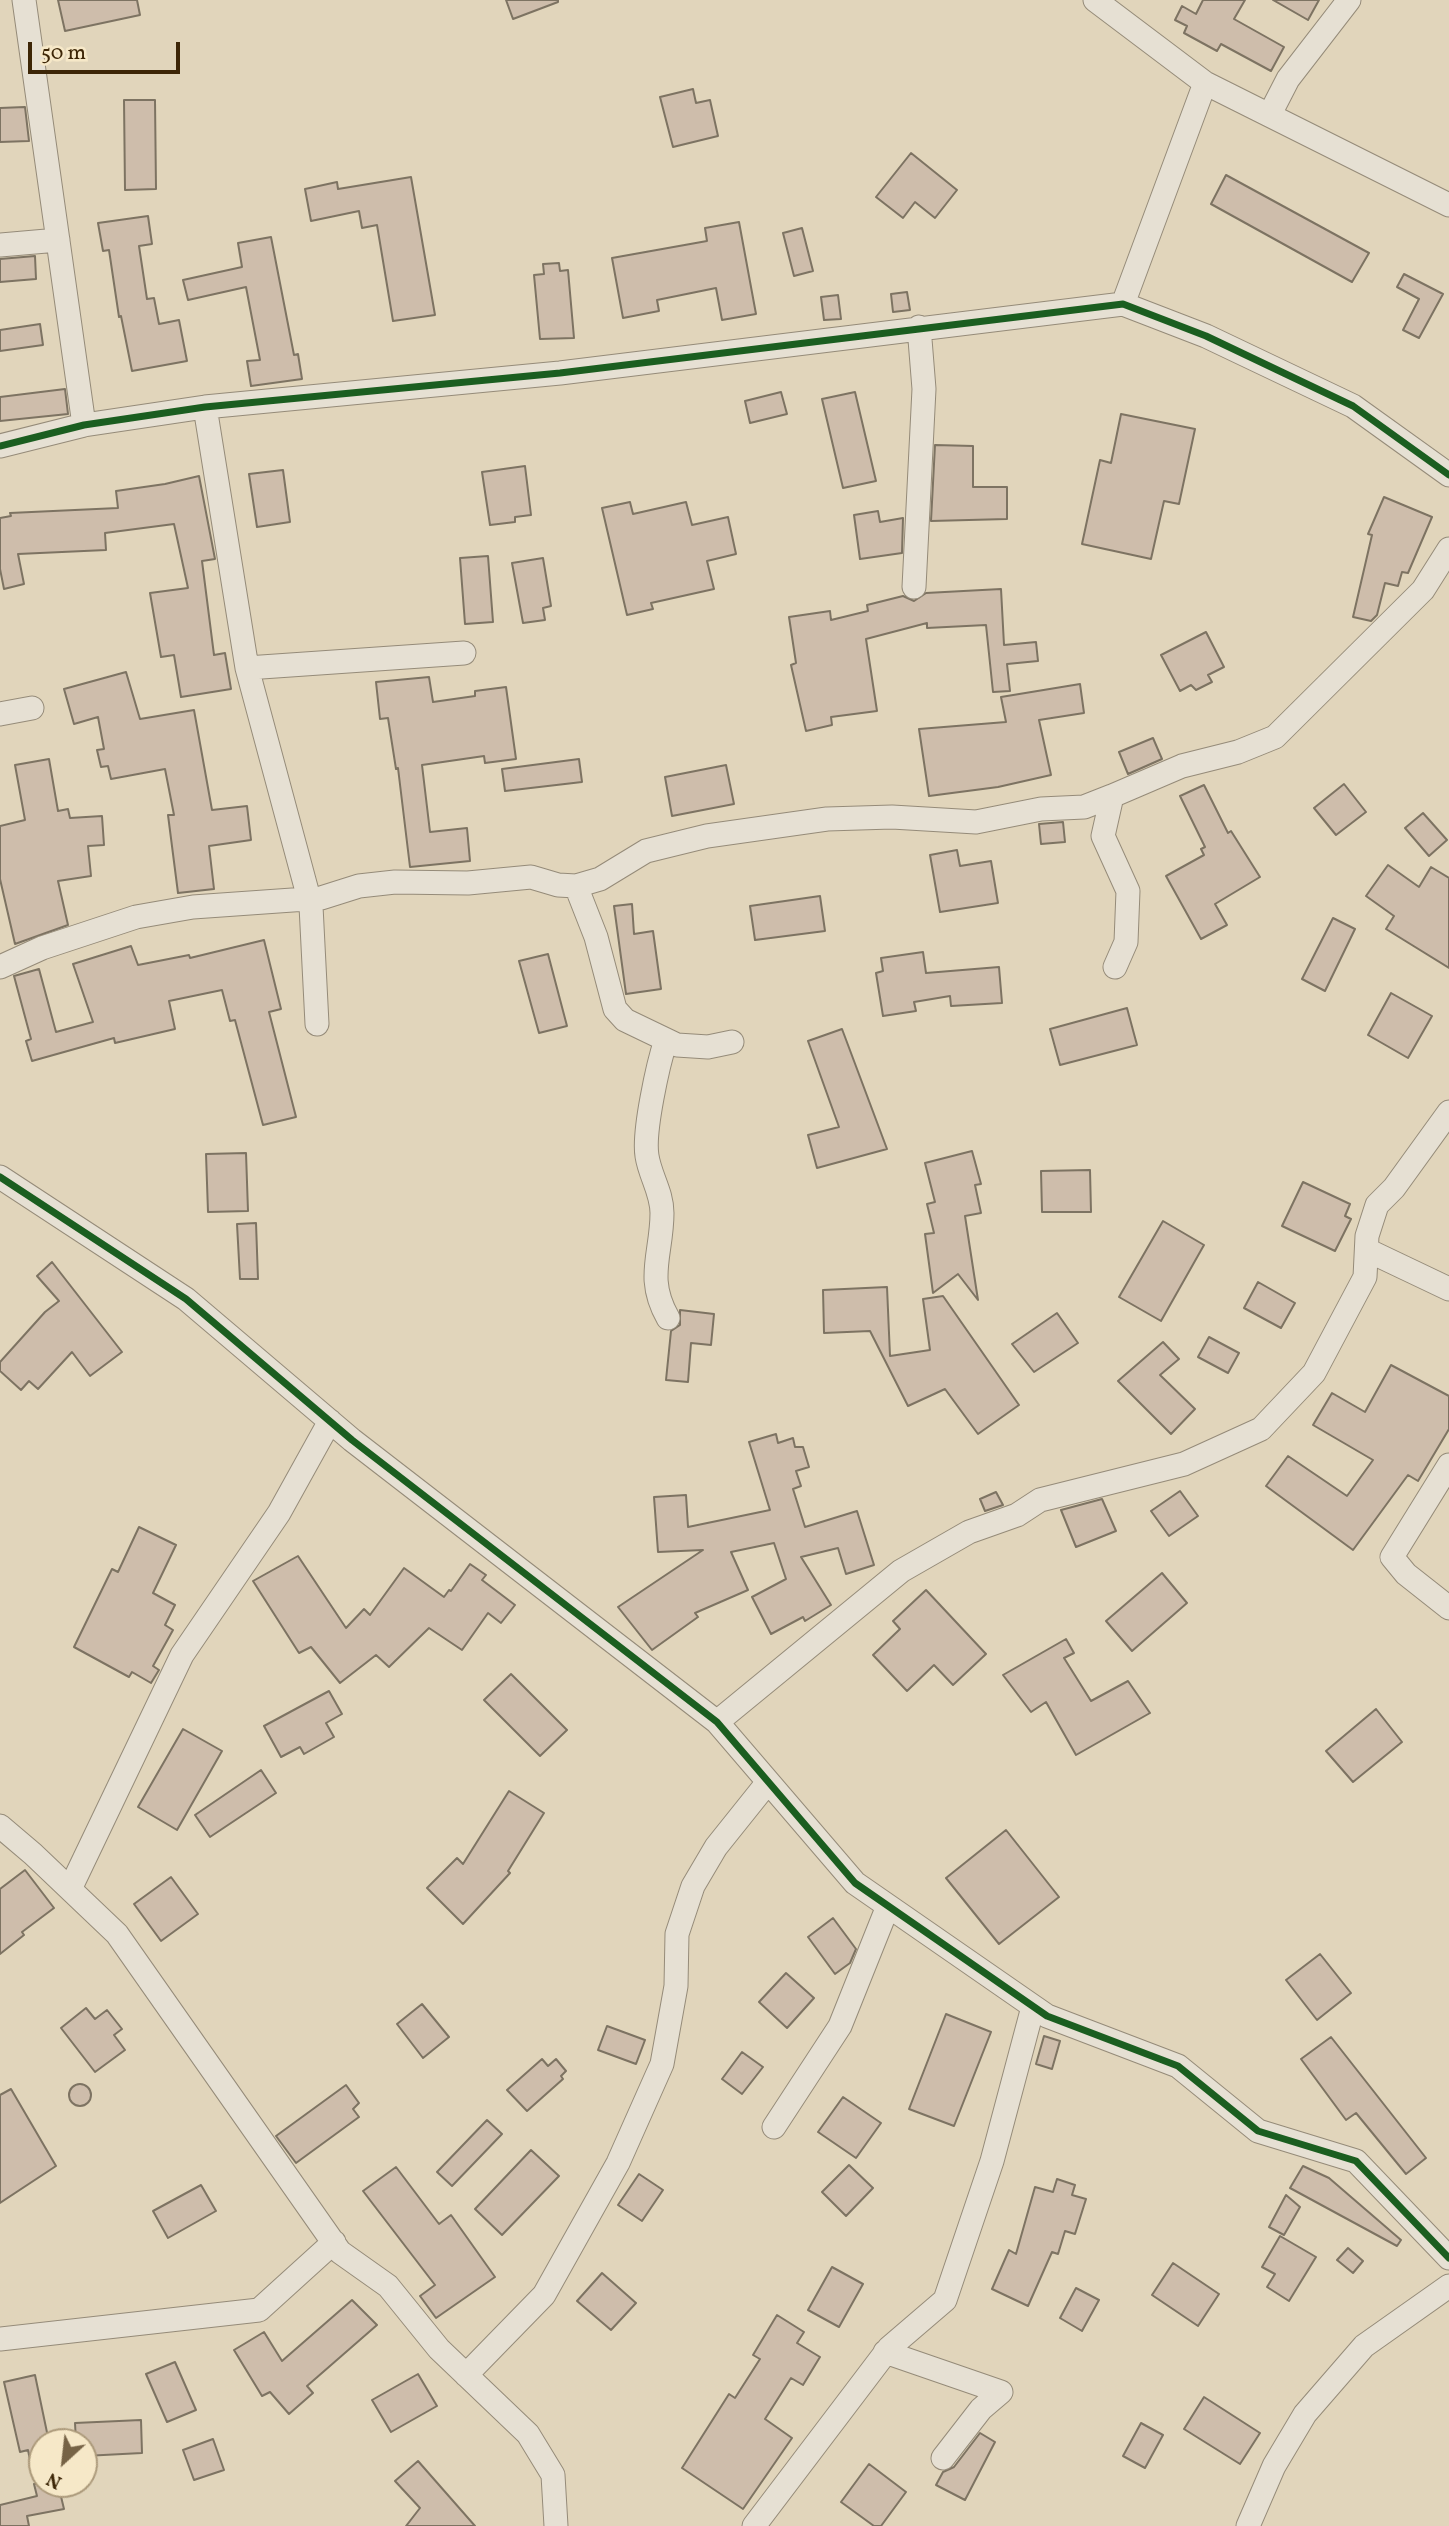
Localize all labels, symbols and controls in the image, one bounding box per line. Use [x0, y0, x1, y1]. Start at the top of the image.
scale bar [32, 28, 184, 72]
text: 50 m [41, 39, 86, 68]
north arrow [28, 2428, 98, 2498]
text: N [42, 2465, 66, 2495]

